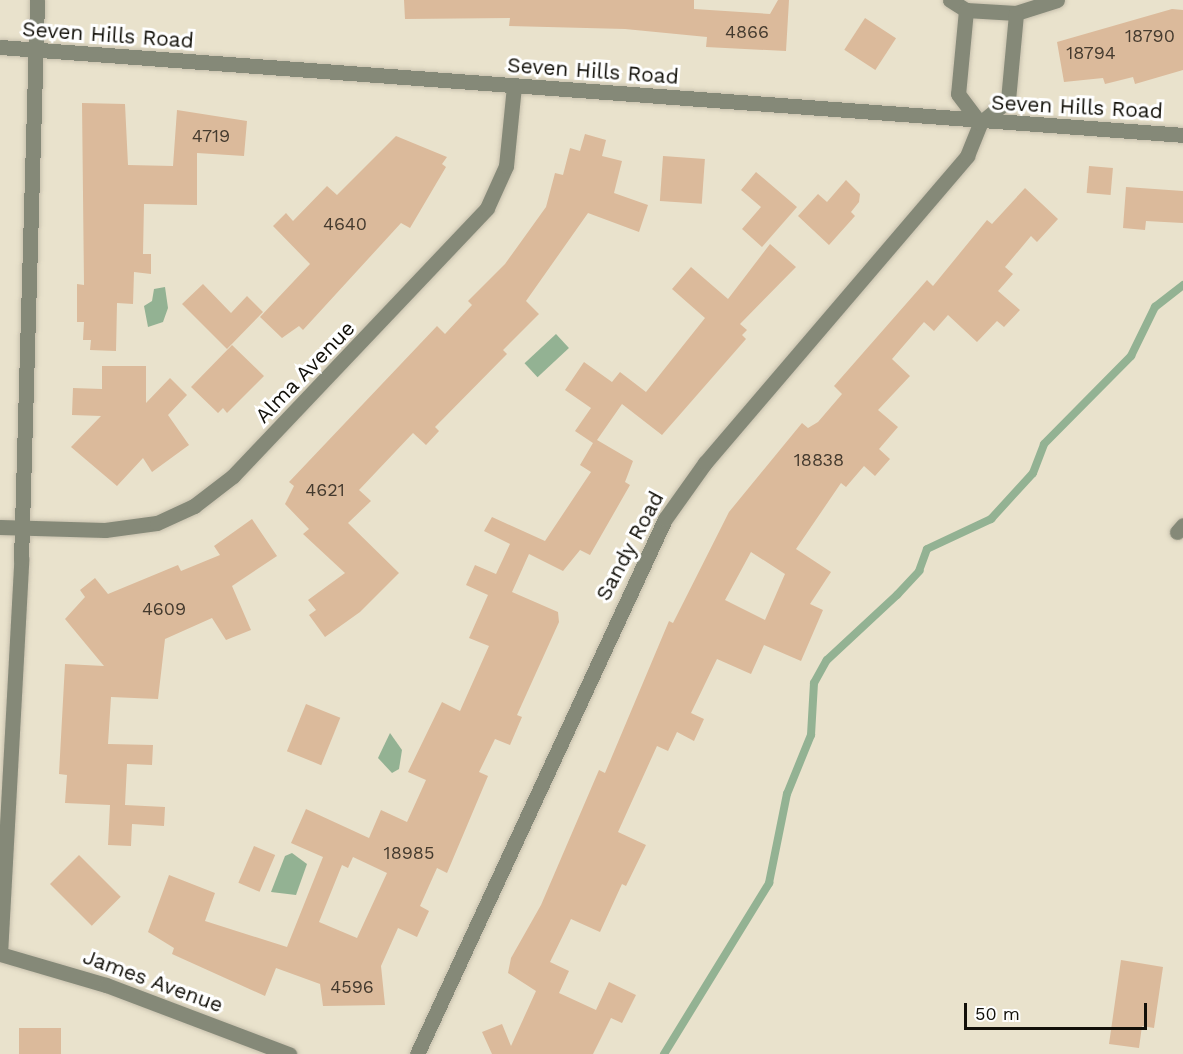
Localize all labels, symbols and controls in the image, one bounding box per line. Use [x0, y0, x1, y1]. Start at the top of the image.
street label: Seven Hills Road [21, 16, 195, 54]
house number: 4866 [725, 21, 769, 43]
house number: 18790 [1125, 25, 1175, 47]
house number: 18794 [1066, 42, 1116, 64]
street label: Seven Hills Road [506, 52, 680, 90]
street label: Seven Hills Road [991, 90, 1163, 124]
house number: 4719 [192, 125, 230, 147]
house number: 4640 [323, 213, 367, 235]
street label: Alma Avenue [250, 315, 360, 429]
house number: 18838 [794, 449, 844, 471]
house number: 4621 [305, 479, 345, 501]
street label: Sandy Road [591, 487, 669, 605]
house number: 4609 [142, 598, 186, 620]
house number: 18985 [384, 842, 434, 864]
street label: James Avenue [79, 944, 227, 1018]
house number: 4596 [330, 976, 374, 998]
scale bar [967, 991, 1150, 1029]
text: 50 m [975, 1003, 1020, 1024]

